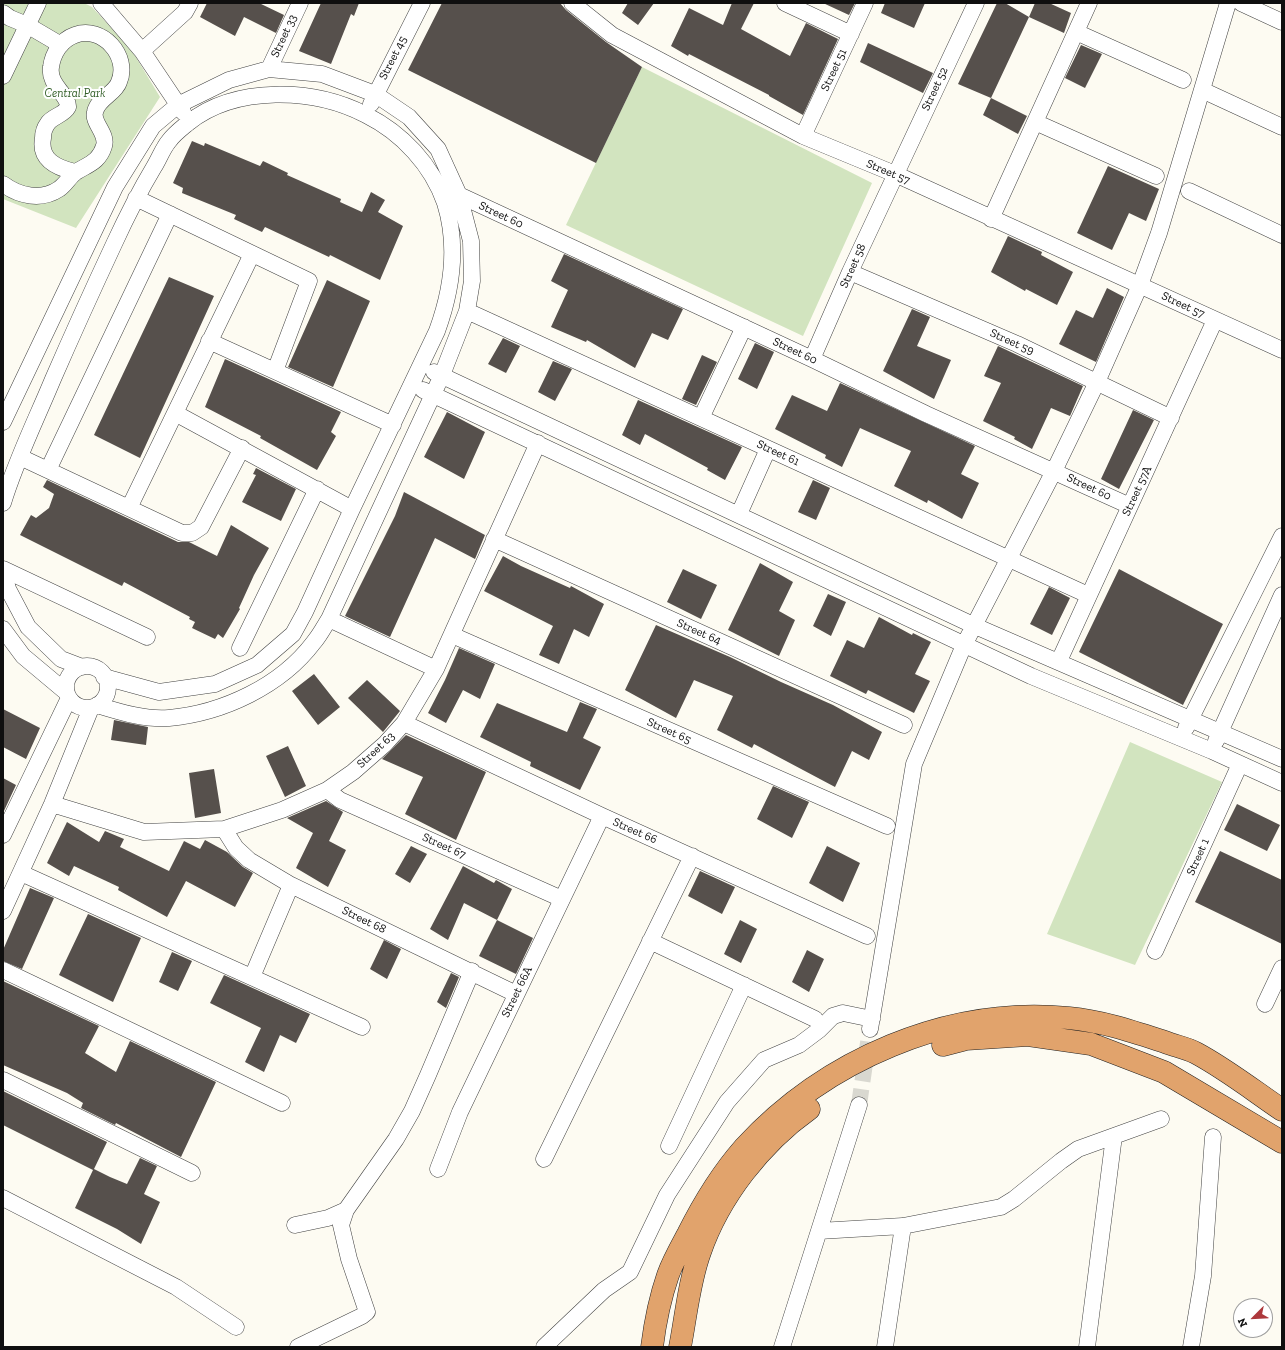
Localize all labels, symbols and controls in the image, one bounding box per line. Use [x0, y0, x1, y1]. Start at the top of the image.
street label: Street 33 [268, 12, 300, 60]
street label: Street 45 [376, 34, 410, 82]
street label: Street 51 [818, 47, 850, 93]
street label: Street 52 [919, 65, 951, 113]
park label: Central Park [45, 87, 105, 101]
street label: Street 57 [864, 156, 912, 188]
street label: Street 60 [476, 198, 526, 232]
street label: Street 58 [837, 242, 869, 290]
street label: Street 57 [1159, 289, 1207, 321]
street label: Street 59 [988, 326, 1036, 358]
street label: Street 60 [770, 334, 820, 368]
street label: Street 61 [754, 437, 802, 469]
street label: Street 57A [1119, 464, 1155, 518]
street label: Street 60 [1064, 470, 1114, 504]
street label: Street 64 [675, 616, 723, 648]
street label: Street 65 [645, 715, 693, 747]
street label: Street 63 [354, 729, 398, 771]
street label: Street 66 [611, 815, 659, 847]
street label: Street 67 [420, 830, 468, 862]
street label: Street 1 [1183, 836, 1213, 878]
street label: Street 68 [340, 903, 388, 937]
street label: Street 66A [499, 964, 535, 1020]
north arrow [1233, 1298, 1273, 1338]
text: N [1235, 1316, 1250, 1329]

